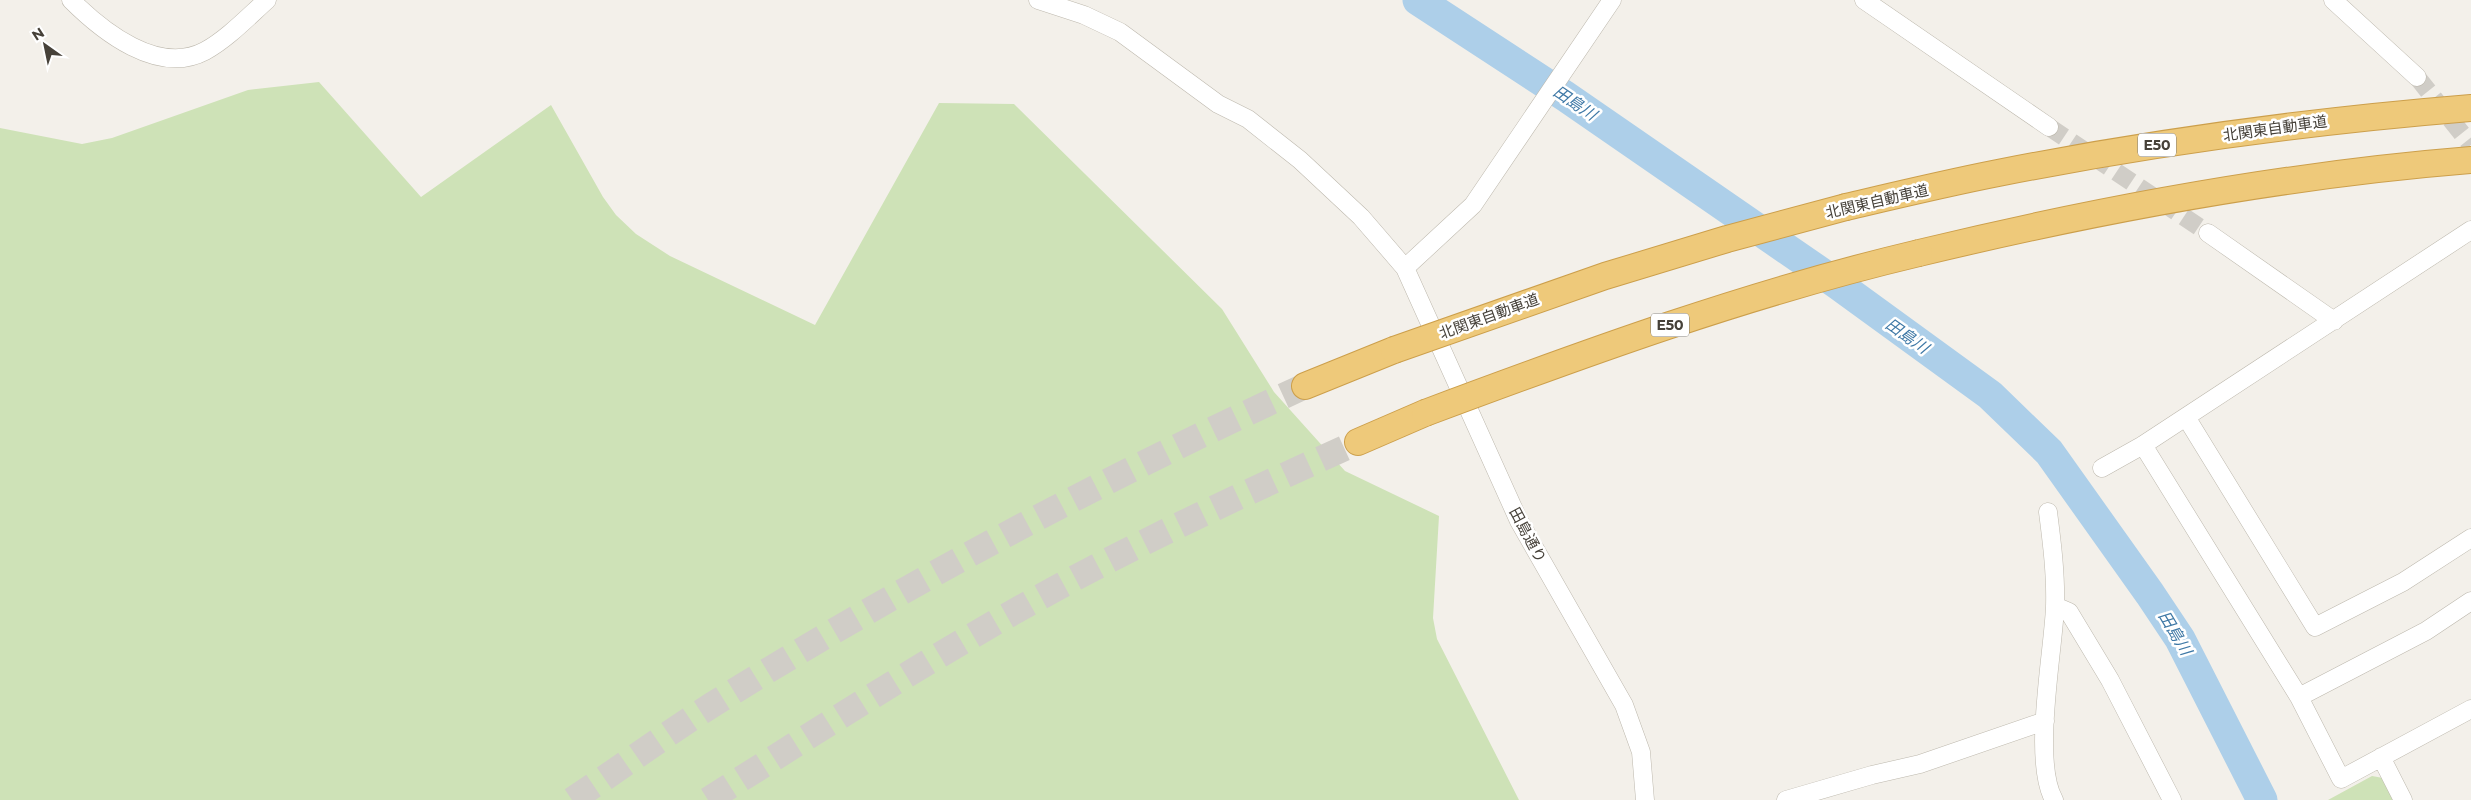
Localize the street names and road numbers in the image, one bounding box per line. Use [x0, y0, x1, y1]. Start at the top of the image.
street label: 北関東自動車道 [2222, 111, 2328, 145]
road number: E50 [2138, 134, 2176, 156]
street label: 北関東自動車道 [1824, 180, 1930, 222]
street label: 北関東自動車道 [1436, 289, 1542, 343]
road number: E50 [1651, 314, 1689, 336]
street label: 田島通り [1506, 504, 1550, 566]

